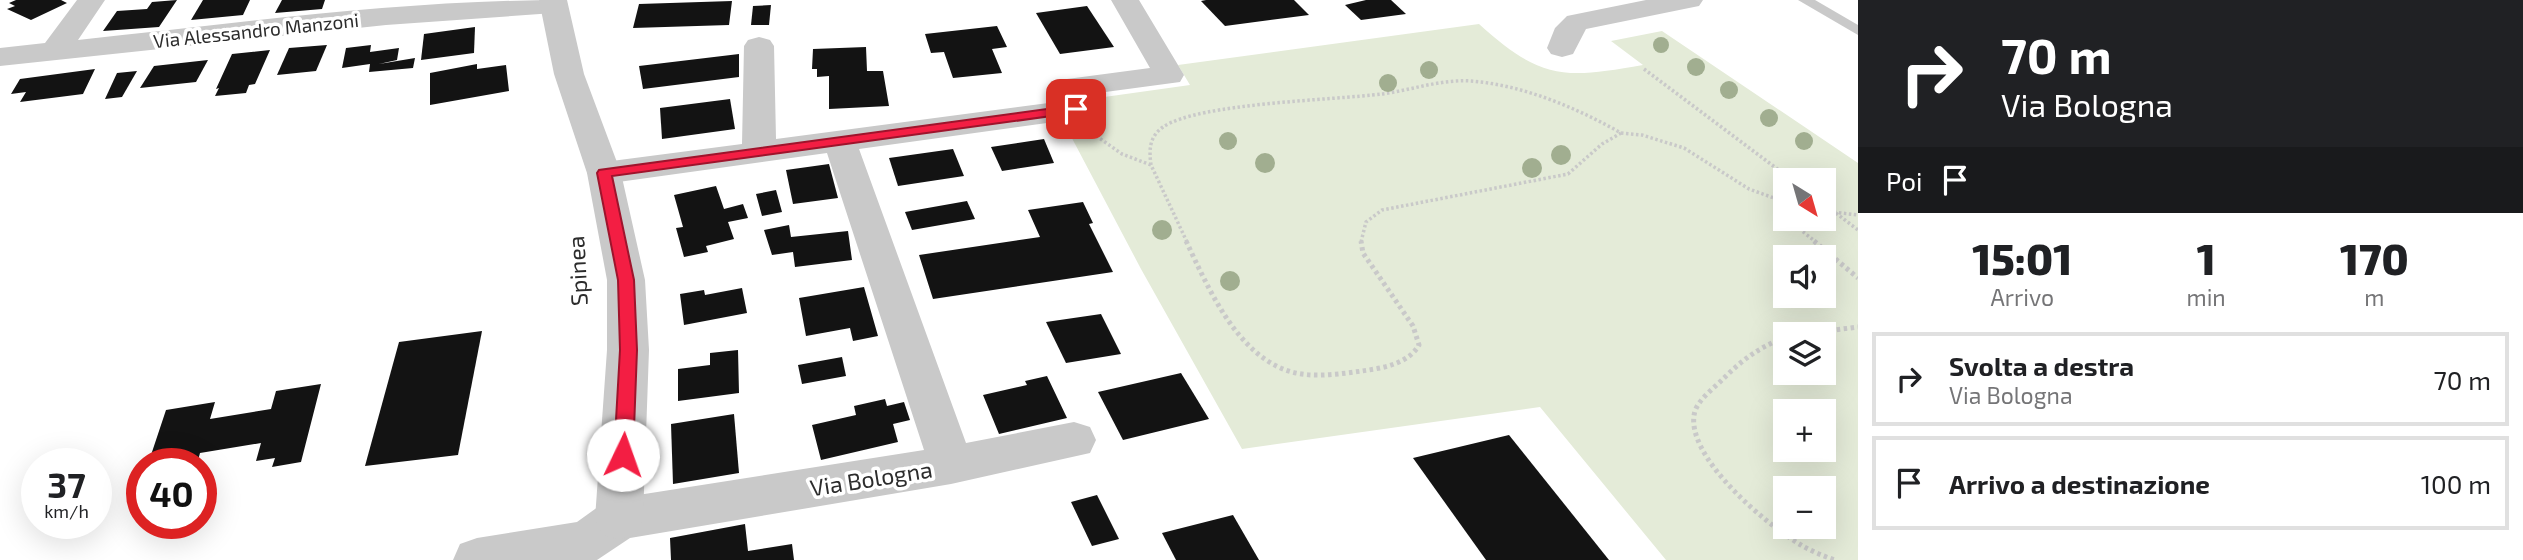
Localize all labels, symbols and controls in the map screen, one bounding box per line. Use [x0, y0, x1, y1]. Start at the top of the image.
street label: Via Alessandro Manzoni [152, 8, 360, 52]
text: 70 m [2001, 25, 2112, 84]
icon: right [1886, 28, 1977, 119]
pin [1046, 79, 1106, 139]
text: Via Bologna [2001, 85, 2173, 123]
icon: arrive [1057, 90, 1095, 128]
icon: arrive [1936, 161, 1974, 199]
text: Poi [1886, 165, 1922, 196]
north arrow [1773, 168, 1836, 231]
map controls [1773, 168, 1836, 539]
text: 15:01 [1972, 233, 2072, 283]
text: 1 [2197, 233, 2216, 283]
text: 170 [2340, 233, 2409, 283]
street label: Spinea [561, 235, 593, 307]
button: sound [1773, 245, 1836, 308]
text: Arrivo [1990, 283, 2054, 311]
text: min [2187, 283, 2226, 311]
text: m [2364, 283, 2384, 311]
button: layers [1773, 322, 1836, 385]
text: Svolta a destra [1949, 350, 2134, 381]
icon: right [1890, 360, 1928, 398]
text: 70 m [2433, 364, 2491, 395]
text: Via Bologna [1949, 381, 2073, 409]
button: + [1773, 399, 1836, 462]
position arrow [586, 418, 660, 492]
speed limit sign: 40 [126, 448, 217, 539]
street label: Via Bologna [808, 455, 934, 501]
text: 37 [47, 463, 86, 505]
icon: arrive [1890, 464, 1928, 502]
text: Arrivo a destinazione [1949, 468, 2210, 499]
text: 100 m [2421, 468, 2491, 499]
button: − [1773, 476, 1836, 539]
text: km/h [44, 500, 89, 522]

